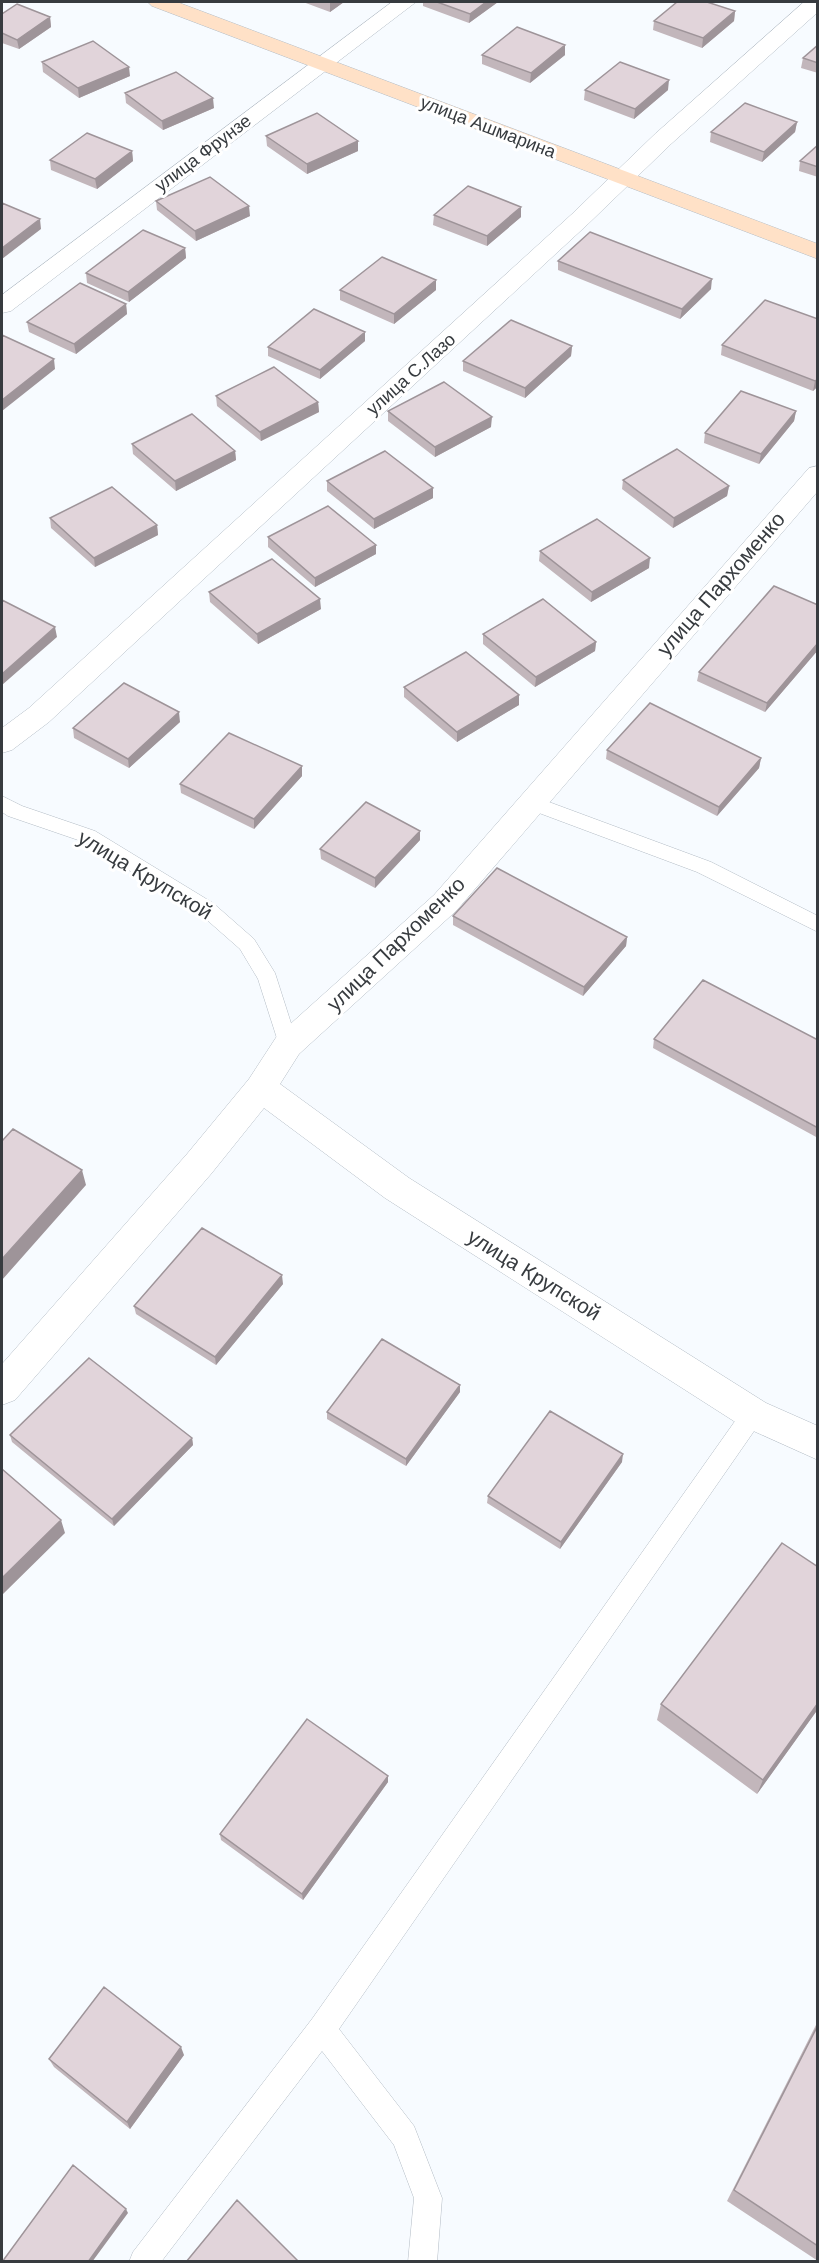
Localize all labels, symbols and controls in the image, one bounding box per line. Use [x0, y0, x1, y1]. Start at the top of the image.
street label: улица Ашмарина [418, 92, 559, 162]
street label: улица Фрунзе [151, 110, 255, 196]
street label: улица С.Лазо [363, 329, 459, 419]
street label: улица Пархоменко [652, 507, 789, 660]
street label: улица Крупской [74, 825, 217, 924]
street label: улица Пархоменко [322, 872, 469, 1015]
street label: улица Крупской [464, 1224, 605, 1325]

